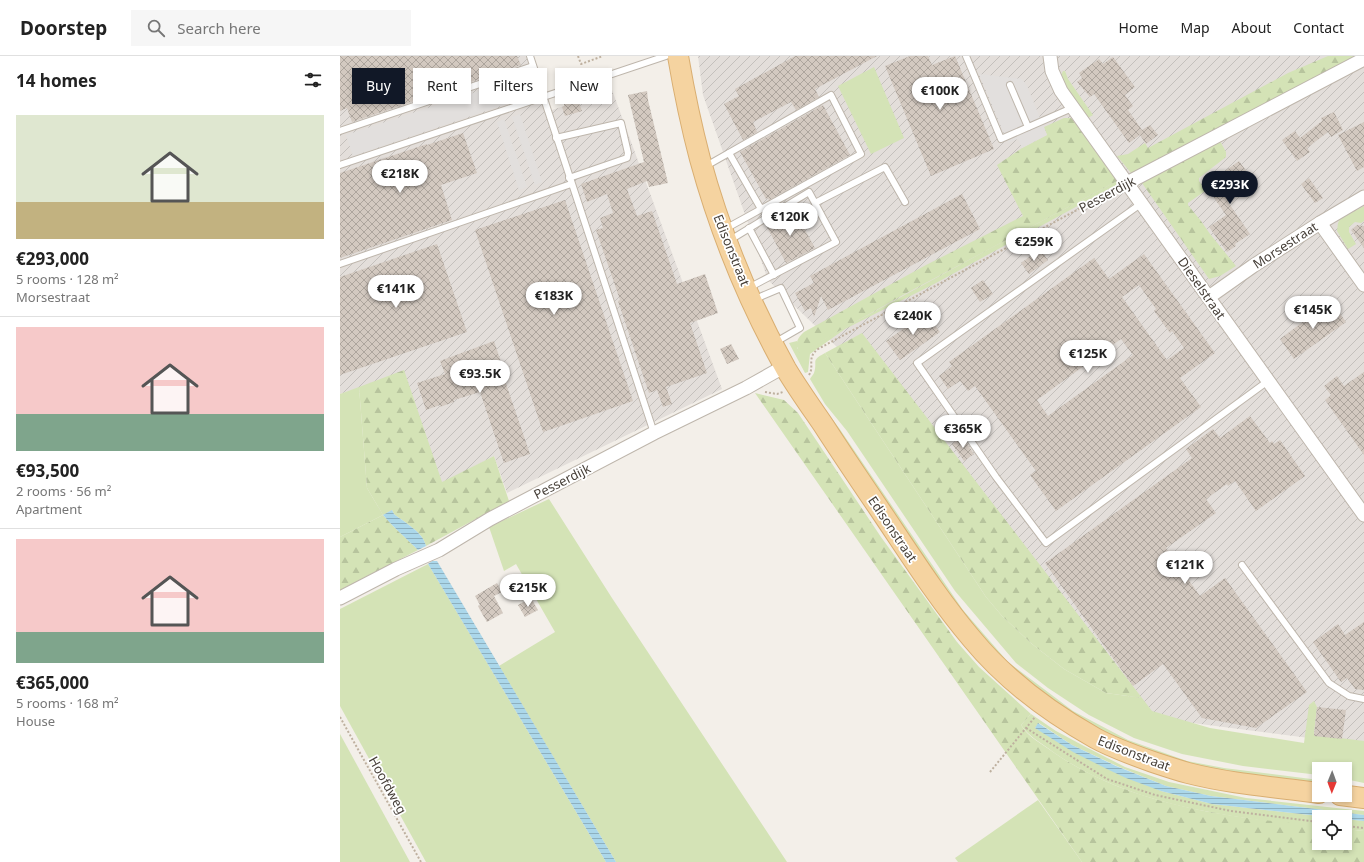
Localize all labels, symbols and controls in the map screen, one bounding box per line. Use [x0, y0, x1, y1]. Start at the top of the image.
search box [131, 10, 411, 46]
text: Doorstep [20, 15, 107, 41]
icon: search [145, 17, 167, 39]
text: Search here [177, 18, 261, 38]
text: Home [1119, 18, 1158, 37]
text: Map [1180, 18, 1210, 37]
text: About [1232, 18, 1271, 37]
text: Contact [1293, 18, 1344, 37]
chip: Buy [352, 68, 405, 104]
chip: Rent [413, 68, 471, 104]
chip: Filters [479, 68, 547, 104]
chip: New [555, 68, 612, 104]
text: 14 homes [16, 69, 97, 92]
icon: filters [302, 69, 324, 91]
pin: €100K [912, 77, 968, 111]
text: €100K [921, 81, 959, 99]
icon: home [134, 141, 206, 213]
pin: €218K [372, 160, 428, 194]
text: €218K [381, 164, 419, 182]
pin: €293K [1202, 171, 1258, 205]
street label: Pesserdijk [1076, 172, 1139, 216]
text: €293K [1211, 175, 1249, 193]
pin: €120K [762, 203, 818, 237]
text: €120K [771, 207, 809, 225]
street label: Edisonstraat [709, 211, 755, 289]
street label: Morsestraat [1249, 217, 1321, 273]
pin: €259K [1006, 228, 1062, 262]
text: €259K [1015, 232, 1053, 250]
text: €293,000 [16, 247, 89, 270]
street label: Dieselstraat [1174, 253, 1230, 323]
text: 5 rooms · 128 m² [16, 270, 119, 288]
pin: €141K [368, 275, 424, 309]
text: €141K [377, 279, 415, 297]
pin: €183K [526, 282, 582, 316]
text: €183K [535, 286, 573, 304]
text: Morsestraat [16, 288, 90, 306]
pin: €145K [1285, 296, 1341, 330]
text: €145K [1294, 300, 1332, 318]
pin: €240K [885, 302, 941, 336]
text: €240K [894, 306, 932, 324]
pin: €125K [1060, 340, 1116, 374]
text: €125K [1069, 344, 1107, 362]
icon: home [134, 353, 206, 425]
pin: €93.5K [447, 360, 513, 394]
text: €93.5K [459, 364, 501, 382]
pin: €365K [935, 415, 991, 449]
text: €365K [944, 419, 982, 437]
text: €93,500 [16, 459, 79, 482]
street label: Pesserdijk [530, 459, 594, 503]
text: 2 rooms · 56 m² [16, 482, 111, 500]
street label: Edisonstraat [864, 492, 922, 566]
text: Apartment [16, 500, 82, 518]
pin: €121K [1157, 551, 1213, 585]
text: €121K [1166, 555, 1204, 573]
icon: home [134, 565, 206, 637]
pin: €215K [500, 574, 556, 608]
text: €215K [509, 578, 547, 596]
text: €365,000 [16, 671, 89, 694]
text: 5 rooms · 168 m² [16, 694, 119, 712]
text: House [16, 712, 55, 730]
street label: Edisonstraat [1095, 731, 1173, 775]
street label: Hoofdweg [365, 753, 411, 817]
north arrow [1312, 762, 1352, 802]
map controls [1312, 762, 1352, 850]
button: locate [1312, 810, 1352, 850]

